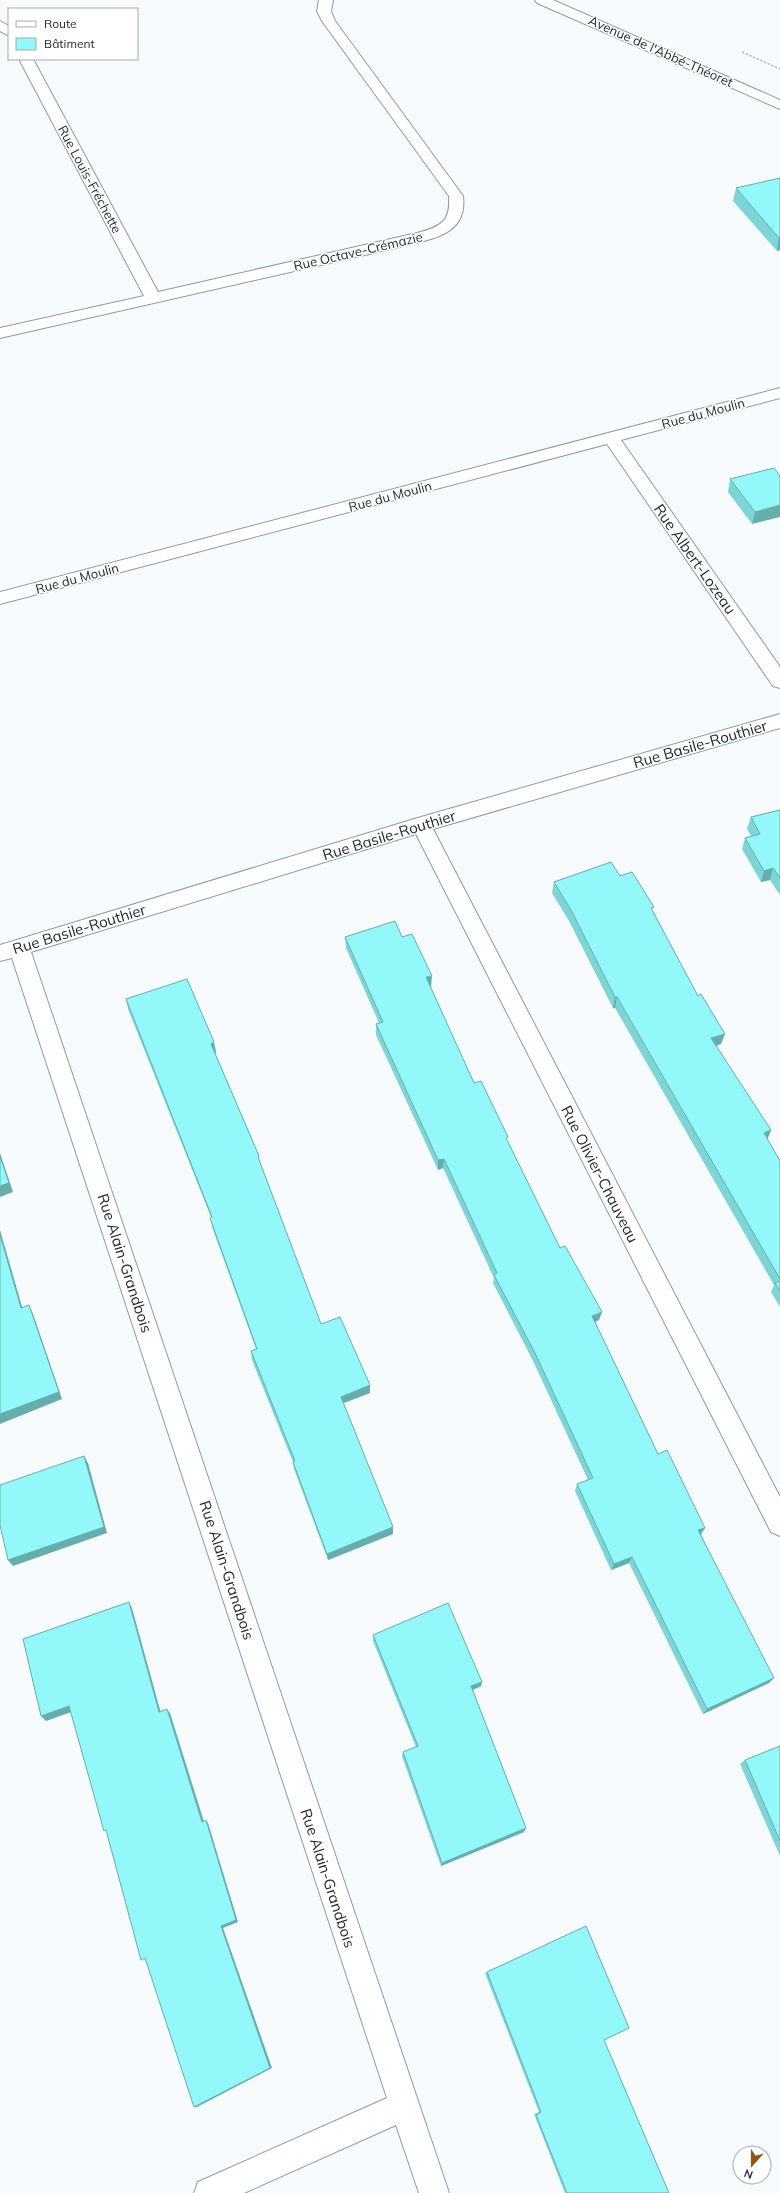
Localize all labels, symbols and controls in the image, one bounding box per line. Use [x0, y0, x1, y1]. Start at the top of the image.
legend [8, 8, 138, 60]
street label: Avenue de l'Abbé-Théoret [586, 12, 736, 90]
text: Route [44, 16, 77, 31]
text: Bâtiment [44, 36, 95, 51]
street label: Rue Louis-Fréchette [55, 122, 125, 236]
street label: Rue Octave-Crémazie [292, 228, 424, 274]
street label: Rue du Moulin [660, 394, 746, 432]
street label: Rue du Moulin [347, 477, 433, 515]
street label: Rue Albert-Lozeau [650, 500, 740, 618]
street label: Rue du Moulin [34, 559, 120, 597]
street label: Rue Basile-Routhier [631, 716, 770, 772]
street label: Rue Basile-Routhier [320, 806, 458, 864]
street label: Rue Basile-Routhier [10, 900, 148, 958]
street label: Rue Olivier-Chauveau [557, 1102, 643, 1246]
street label: Rue Alain-Grandbois [94, 1191, 156, 1335]
street label: Rue Alain-Grandbois [196, 1498, 258, 1642]
street label: Rue Alain-Grandbois [297, 1806, 359, 1950]
north arrow [732, 2145, 772, 2185]
text: N [742, 2166, 755, 2182]

